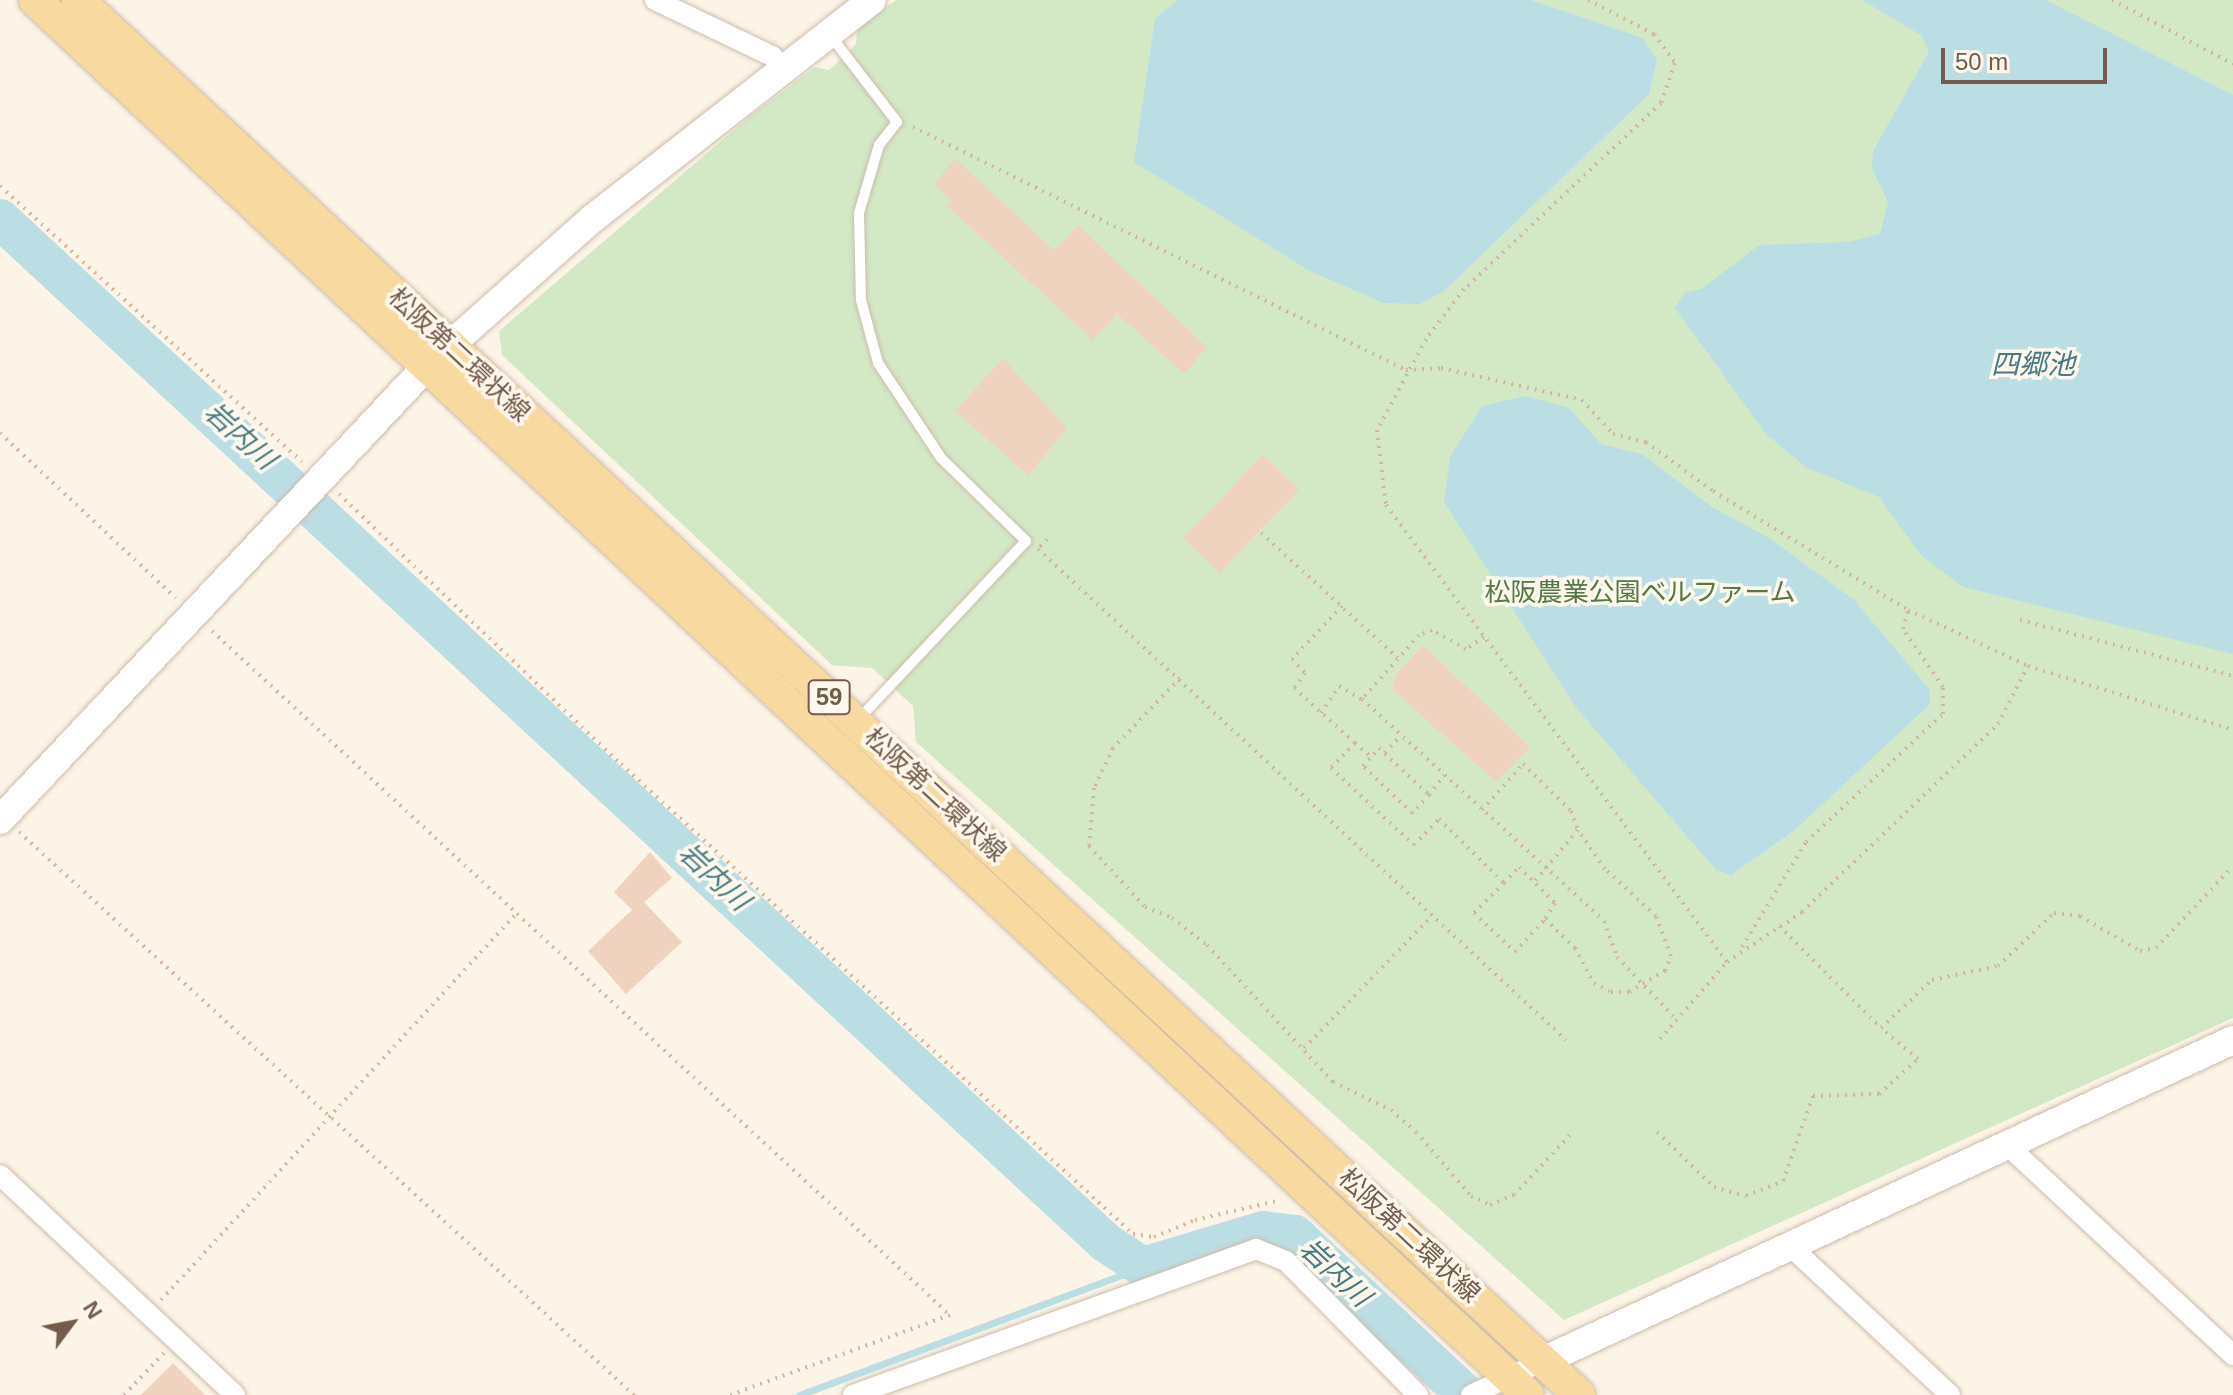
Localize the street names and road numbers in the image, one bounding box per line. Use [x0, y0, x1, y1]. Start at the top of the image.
street label: 松阪第二環状線 [382, 282, 536, 428]
road number: 59 [807, 677, 851, 717]
street label: 松阪第二環状線 [858, 722, 1012, 868]
street label: 松阪第二環状線 [1332, 1163, 1486, 1309]

